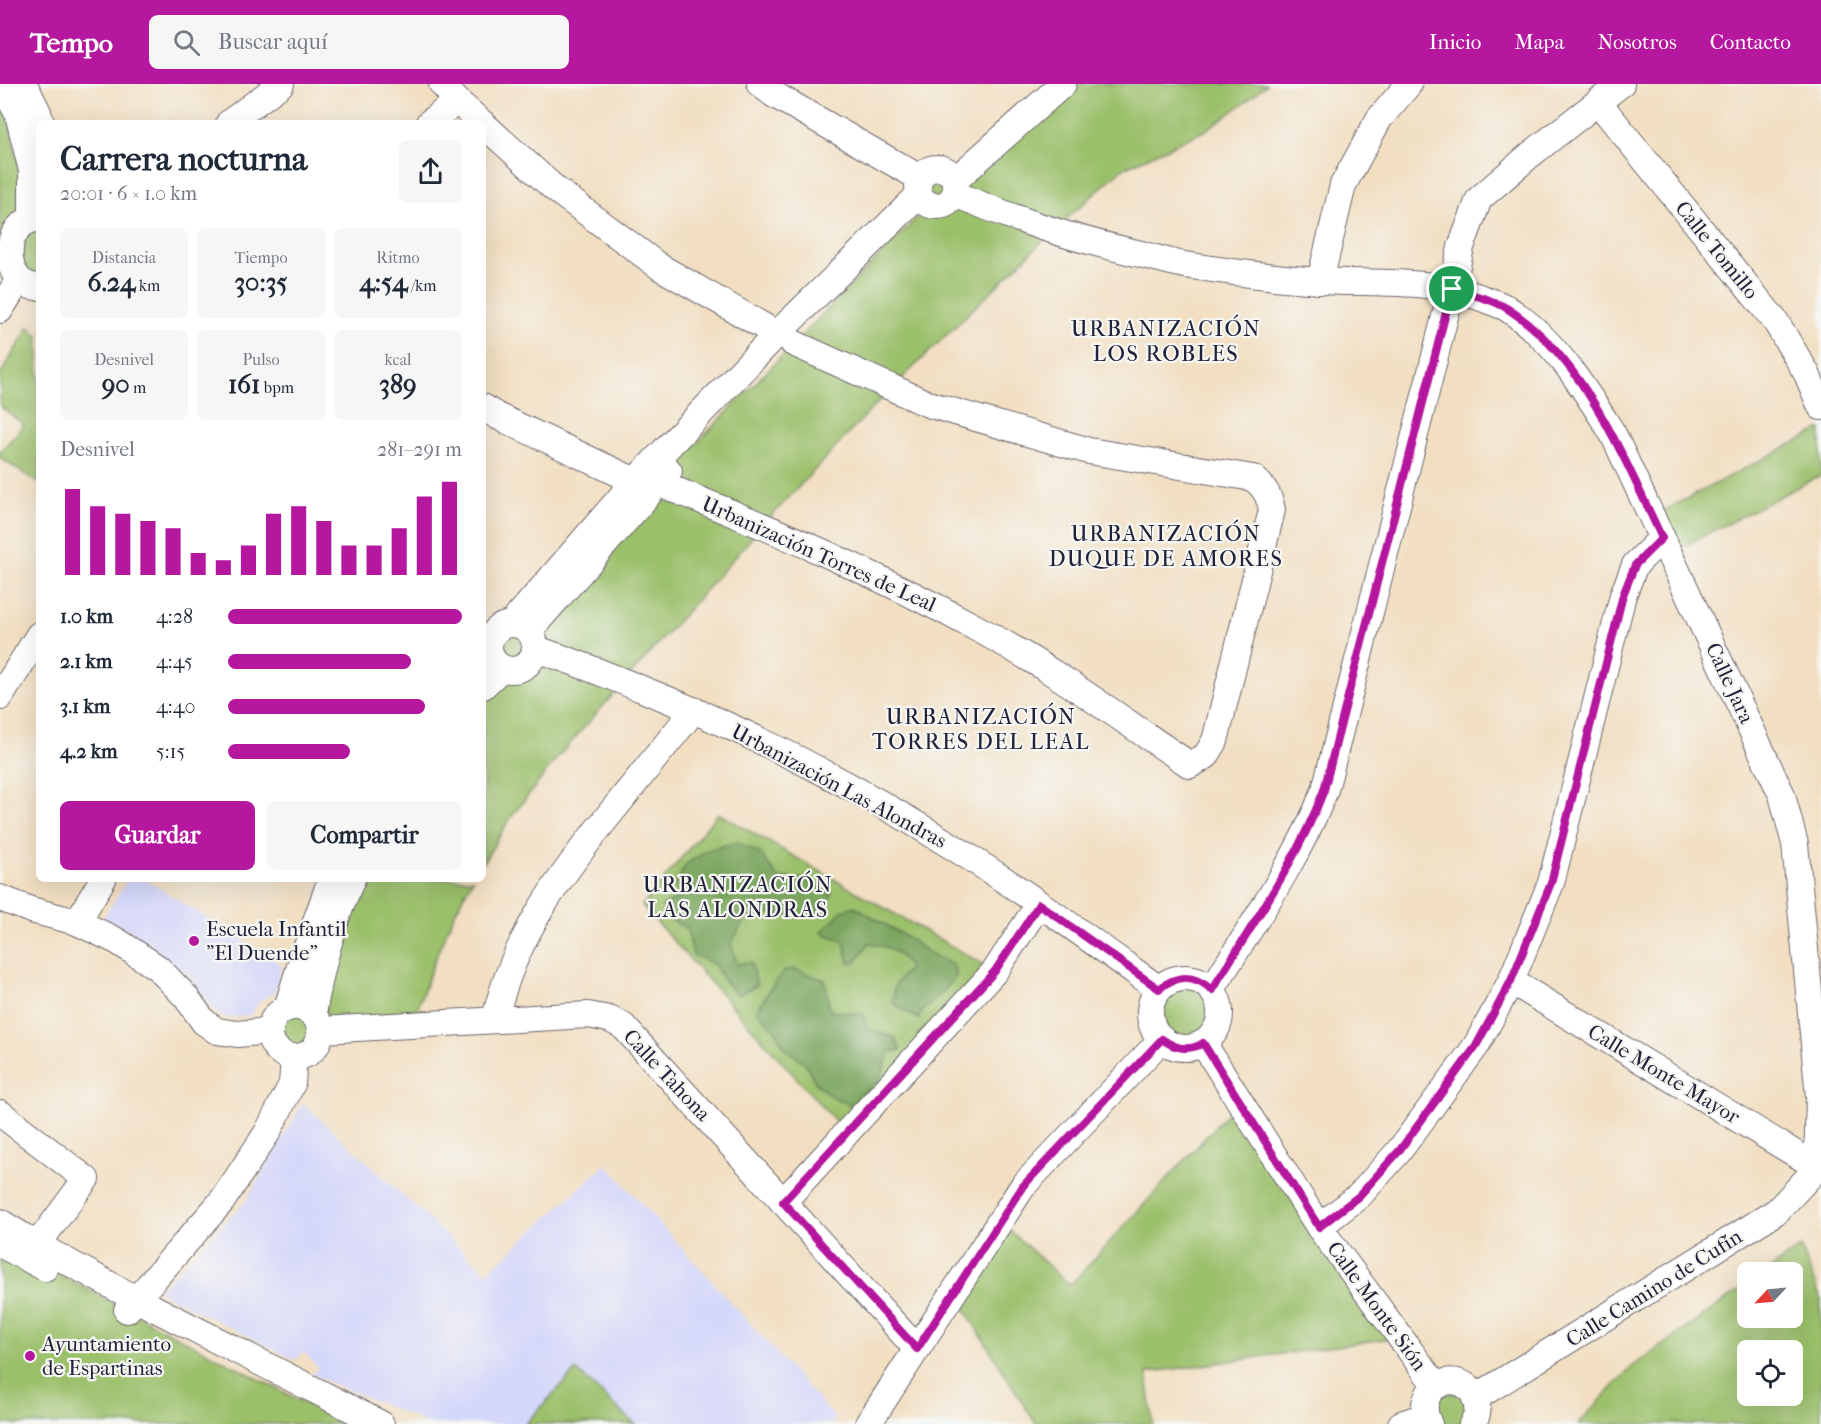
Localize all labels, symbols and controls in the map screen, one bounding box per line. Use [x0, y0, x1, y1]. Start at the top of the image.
search box [149, 15, 569, 69]
text: Tempo [30, 26, 113, 59]
icon: search [170, 26, 203, 59]
text: Buscar aquí [218, 29, 327, 55]
text: Inicio [1429, 30, 1481, 54]
text: Mapa [1514, 30, 1564, 54]
text: Nosotros [1597, 30, 1677, 54]
text: Contacto [1710, 30, 1791, 54]
text: Carrera nocturna [60, 140, 307, 179]
button: share [399, 140, 462, 203]
text: 20:01 · 6 × 1.0 km [60, 182, 197, 205]
street label: Calle Tomillo [1670, 196, 1764, 304]
text: Distancia [92, 248, 156, 267]
text: Tiempo [234, 248, 288, 267]
text: Ritmo [376, 248, 420, 267]
pin [1426, 263, 1477, 314]
text: 6.24 [88, 267, 135, 298]
text: 30:35 [234, 267, 288, 298]
text: 4:54 [359, 267, 408, 298]
icon: arrive [1435, 272, 1468, 305]
text: km [135, 276, 160, 295]
text: /km [408, 276, 437, 295]
district label: URBANIZACIÓN LOS ROBLES [1071, 314, 1261, 367]
text: Desnivel [94, 350, 154, 369]
text: Pulso [242, 350, 280, 369]
text: kcal [385, 350, 411, 369]
text: 90 [102, 369, 130, 400]
text: 161 [228, 369, 260, 400]
text: 389 [379, 369, 417, 400]
text: m [130, 378, 146, 397]
text: bpm [260, 378, 294, 397]
text: Desnivel [60, 438, 135, 461]
text: 281–291 m [377, 438, 462, 461]
street label: Urbanización Torres de Leal [698, 491, 940, 617]
district label: URBANIZACIÓN DUQUE DE AMORES [1049, 519, 1283, 572]
text: 1.0 km [60, 605, 113, 628]
text: 4:28 [156, 605, 193, 628]
street label: Calle Jara [1701, 639, 1759, 727]
text: 2.1 km [60, 650, 113, 673]
text: 4:45 [156, 650, 193, 673]
text: 3.1 km [60, 695, 110, 718]
text: 4:40 [156, 695, 196, 718]
district label: URBANIZACIÓN TORRES DEL LEAL [872, 702, 1090, 755]
street label: Urbanización Las Alondras [727, 719, 951, 853]
text: 4.2 km [60, 740, 118, 763]
text: 5:15 [156, 740, 185, 763]
button: Guardar [60, 801, 255, 870]
button: Compartir [267, 801, 462, 870]
district label: URBANIZACIÓN LAS ALONDRAS [643, 870, 833, 923]
place label: Escuela Infantil "El Duende" [206, 917, 347, 965]
marker: Escuela Infantil "El Duende" [187, 934, 201, 948]
street label: Calle Monte Mayor [1584, 1019, 1744, 1129]
street label: Calle Tahona [619, 1024, 716, 1126]
street label: Calle Camino de Cufín [1562, 1224, 1746, 1352]
street label: Calle Monte Sión [1322, 1237, 1432, 1375]
north arrow [1737, 1262, 1803, 1328]
map controls [1737, 1262, 1803, 1406]
place label: Ayuntamiento de Espartinas [41, 1332, 171, 1380]
button: locate [1737, 1340, 1803, 1406]
marker: Ayuntamiento de Espartinas [23, 1349, 37, 1363]

